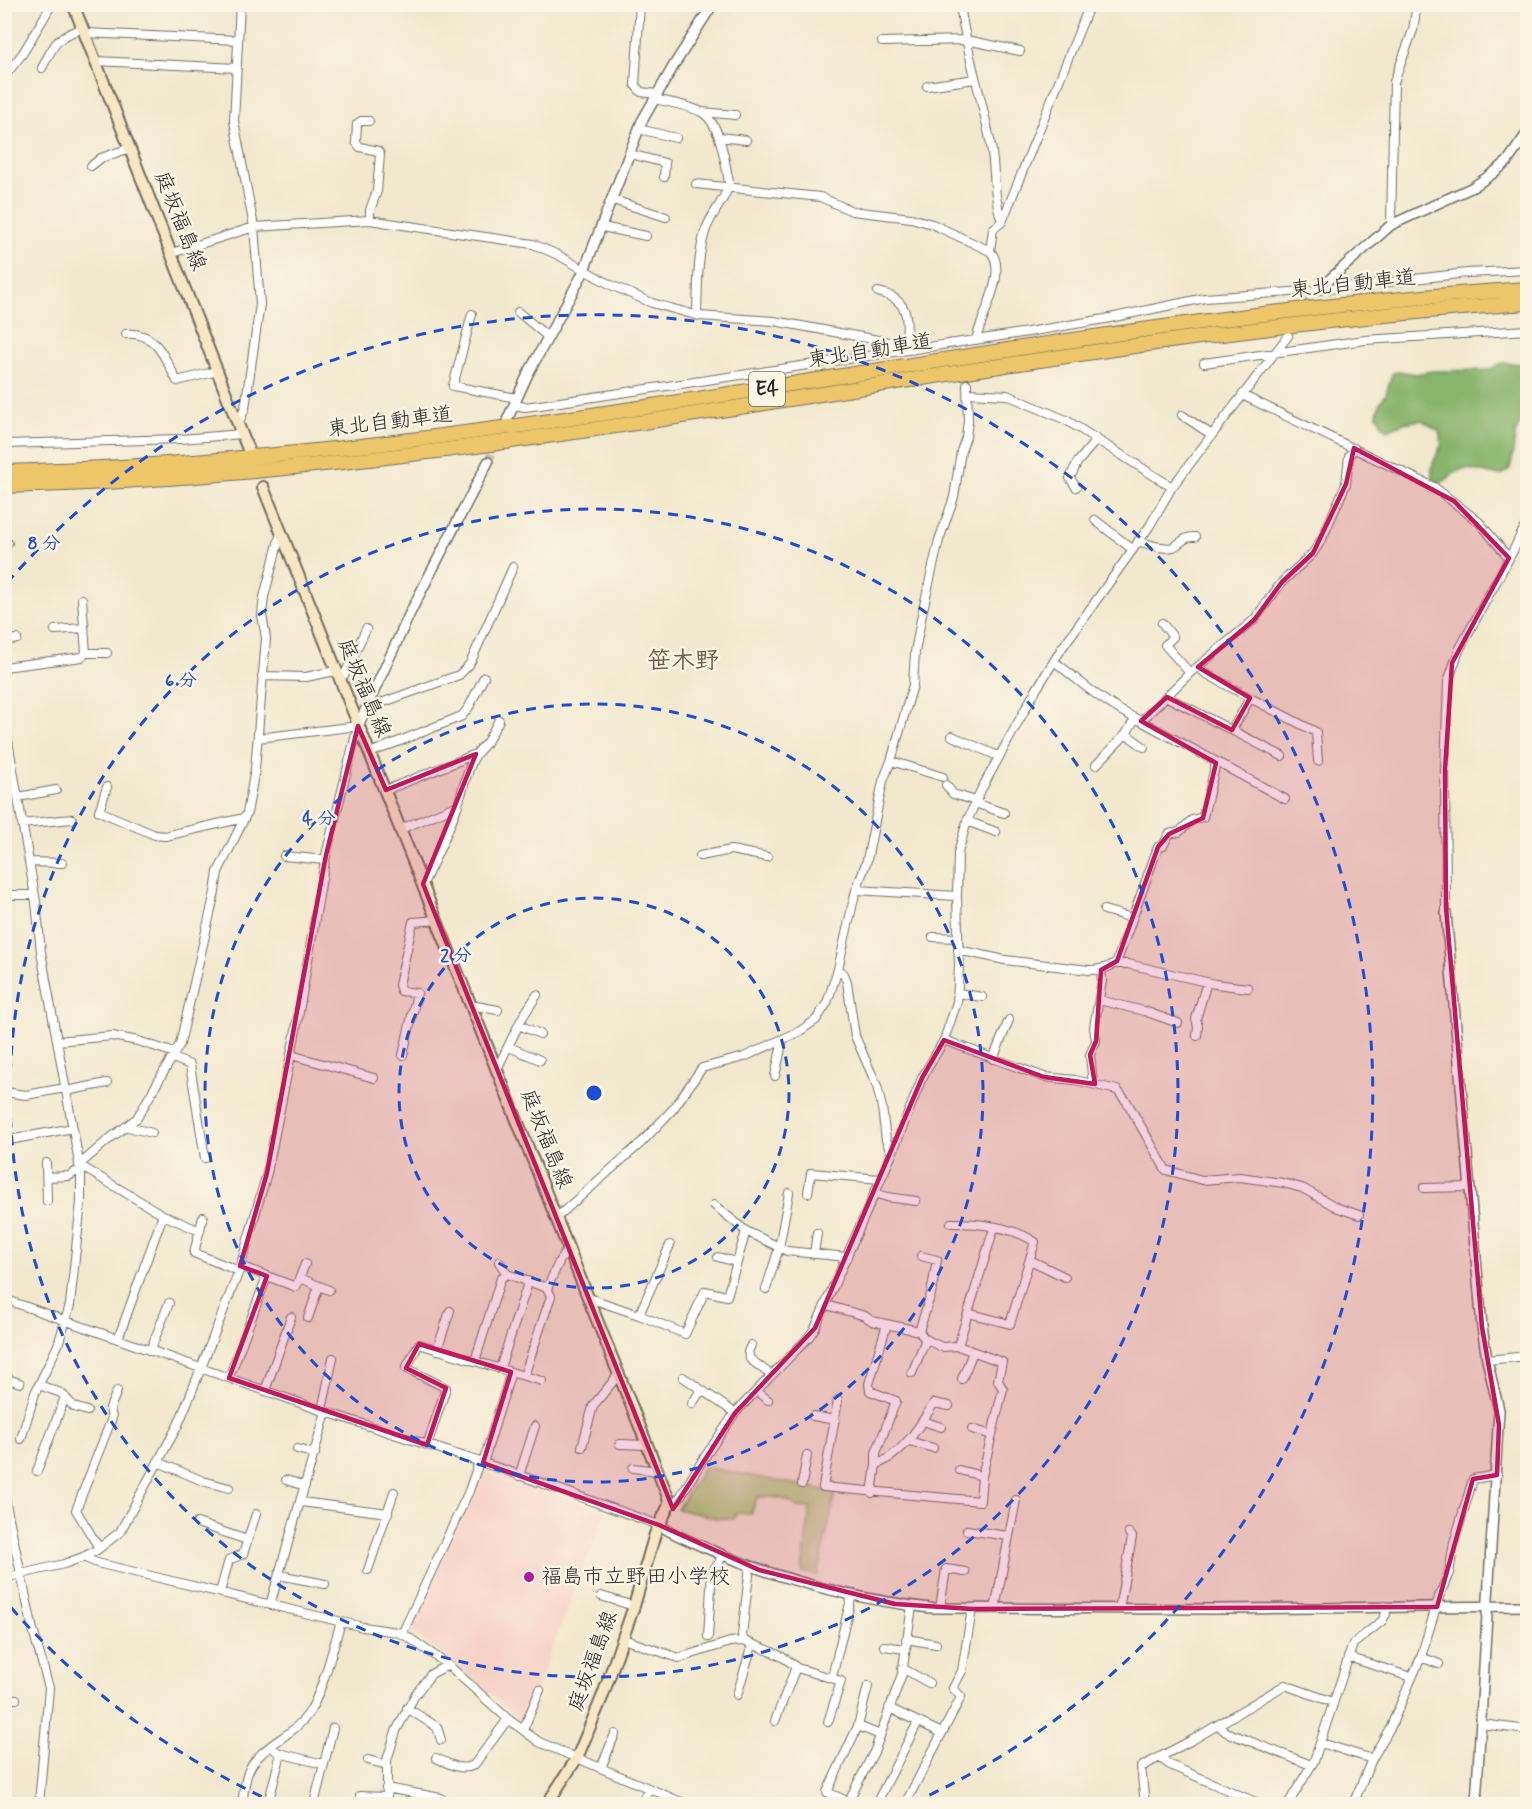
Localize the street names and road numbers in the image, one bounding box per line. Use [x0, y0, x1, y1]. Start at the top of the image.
street label: 庭坂福島線 [147, 167, 213, 275]
street label: 東北自動車道 [1289, 263, 1417, 305]
street label: 東北自動車道 [806, 327, 934, 375]
road number: E4 [749, 372, 785, 406]
street label: 東北自動車道 [326, 400, 454, 444]
street label: 庭坂福島線 [331, 634, 397, 742]
street label: 庭坂福島線 [513, 1085, 579, 1193]
street label: 庭坂福島線 [562, 1607, 624, 1715]

